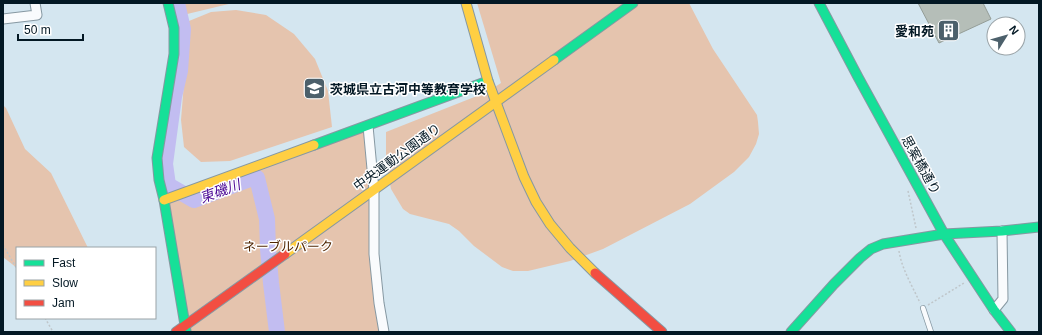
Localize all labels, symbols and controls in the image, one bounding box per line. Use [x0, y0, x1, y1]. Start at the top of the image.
scale bar [18, 16, 83, 42]
north arrow [986, 16, 1026, 56]
building icon: 愛和苑 [936, 18, 962, 44]
text: 50 m [24, 23, 51, 37]
text: N [1007, 23, 1021, 37]
place label: 愛和苑 [895, 24, 934, 39]
school or university icon: 茨城県立古河中等教育学校 [302, 76, 328, 102]
place label: 茨城県立古河中等教育学校 [330, 82, 486, 97]
street label: 中央運動公園通り [351, 120, 443, 194]
street label: 思案橋通り [899, 133, 943, 197]
water label: 東磯川 [198, 176, 244, 206]
park label: ネーブルパーク [243, 239, 333, 254]
legend [16, 247, 156, 319]
text: Fast [52, 256, 76, 270]
text: Slow [52, 276, 78, 290]
text: Jam [52, 296, 75, 310]

